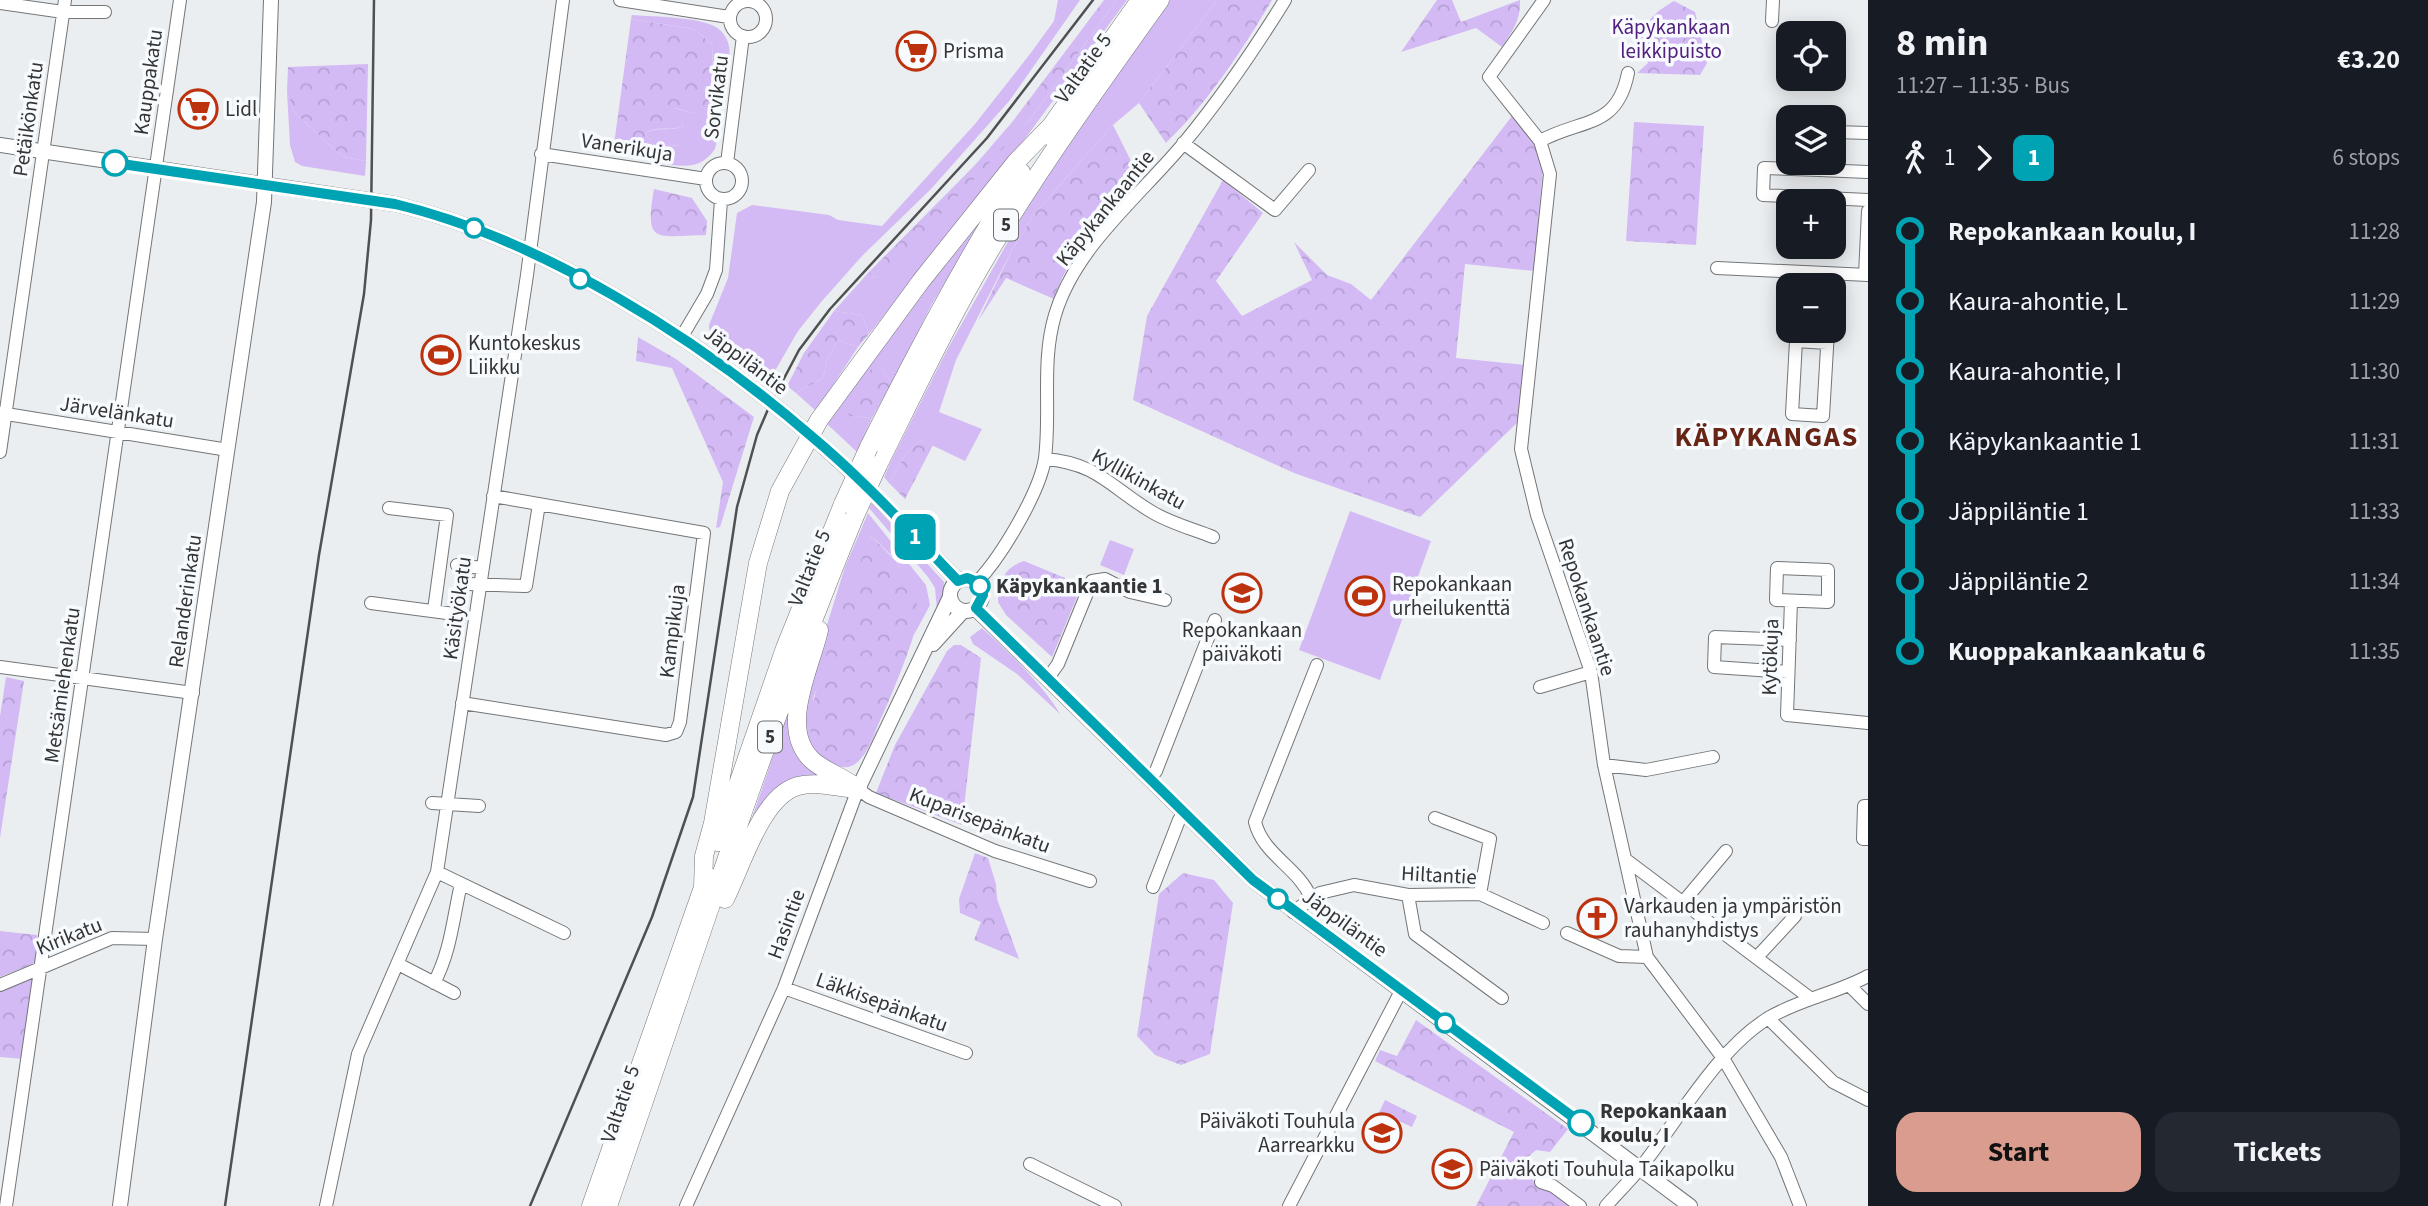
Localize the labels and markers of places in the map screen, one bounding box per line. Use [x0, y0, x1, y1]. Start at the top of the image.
supermarket icon: Prisma [895, 30, 937, 72]
place label: Prisma [943, 36, 1004, 66]
supermarket icon: Lidl [177, 88, 219, 130]
place label: Lidl [225, 94, 257, 124]
unlabelled marker [102, 150, 128, 176]
unlabelled marker [464, 218, 484, 238]
unlabelled marker [570, 269, 590, 289]
place label: Kuntokeskus Liikku [468, 328, 581, 382]
sports icon: Kuntokeskus Liikku [420, 334, 462, 376]
place label: Repokankaan urheilukenttä [1392, 569, 1512, 623]
place label: Käpykankaantie 1 [996, 571, 1163, 601]
school or university icon: Repokankaan päiväkoti [1221, 572, 1263, 614]
sports icon: Repokankaan urheilukenttä [1344, 575, 1386, 617]
marker: Käpykankaantie 1 [970, 576, 990, 596]
place label: Repokankaan päiväkoti [1182, 615, 1302, 669]
unlabelled marker [1268, 889, 1288, 909]
place label: Varkauden ja ympäristön rauhanyhdistys [1624, 891, 1842, 945]
church icon: Varkauden ja ympäristön rauhanyhdistys [1576, 897, 1618, 939]
unlabelled marker [1435, 1013, 1455, 1033]
place label: Repokankaan koulu, I [1600, 1096, 1727, 1150]
place label: Päiväkoti Touhula Aarrearkku [1199, 1106, 1355, 1160]
marker: Repokankaan koulu, I [1568, 1110, 1594, 1136]
school or university icon: Päiväkoti Touhula Aarrearkku [1361, 1112, 1403, 1154]
school or university icon: Päiväkoti Touhula Taikapolku [1431, 1148, 1473, 1190]
place label: Päiväkoti Touhula Taikapolku [1479, 1154, 1735, 1184]

